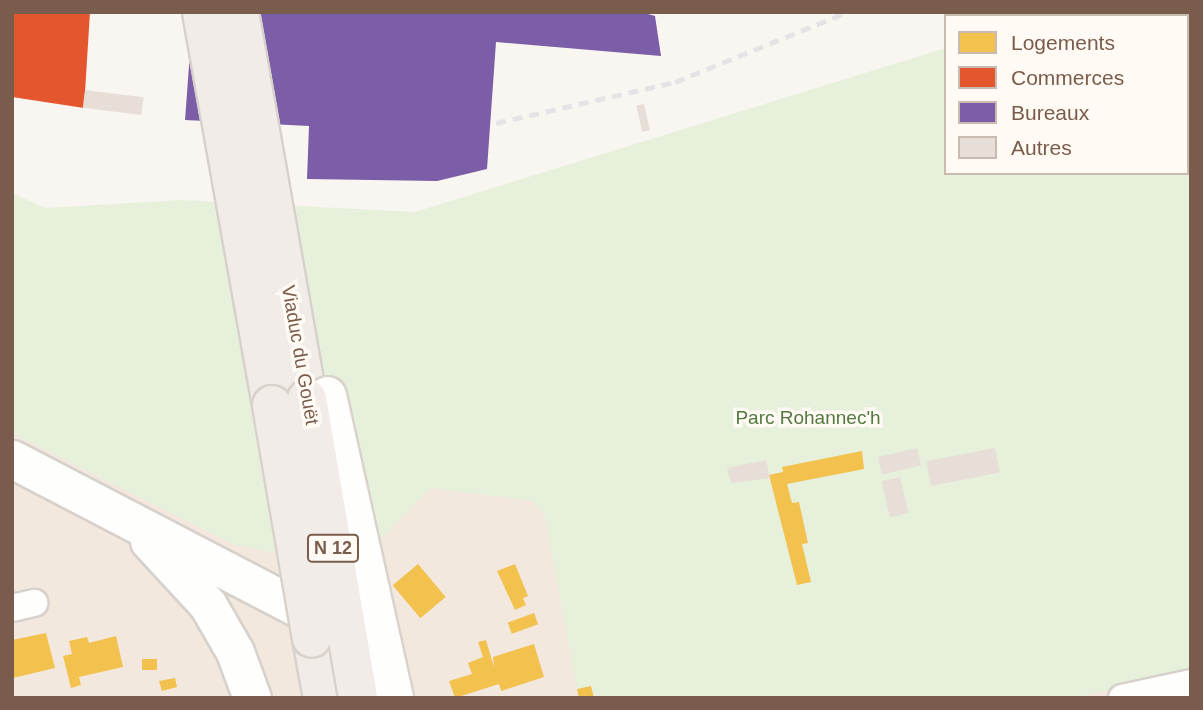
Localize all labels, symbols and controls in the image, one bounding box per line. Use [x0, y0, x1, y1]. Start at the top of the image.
legend [944, 14, 1189, 175]
text: Logements [1011, 31, 1115, 54]
text: Commerces [1011, 66, 1124, 89]
text: Bureaux [1011, 101, 1089, 124]
text: Autres [1011, 136, 1072, 159]
street label: Viaduc du Gouët [277, 283, 323, 427]
park label: Parc Rohannec'h [735, 407, 881, 429]
road number: N 12 [307, 534, 359, 562]

